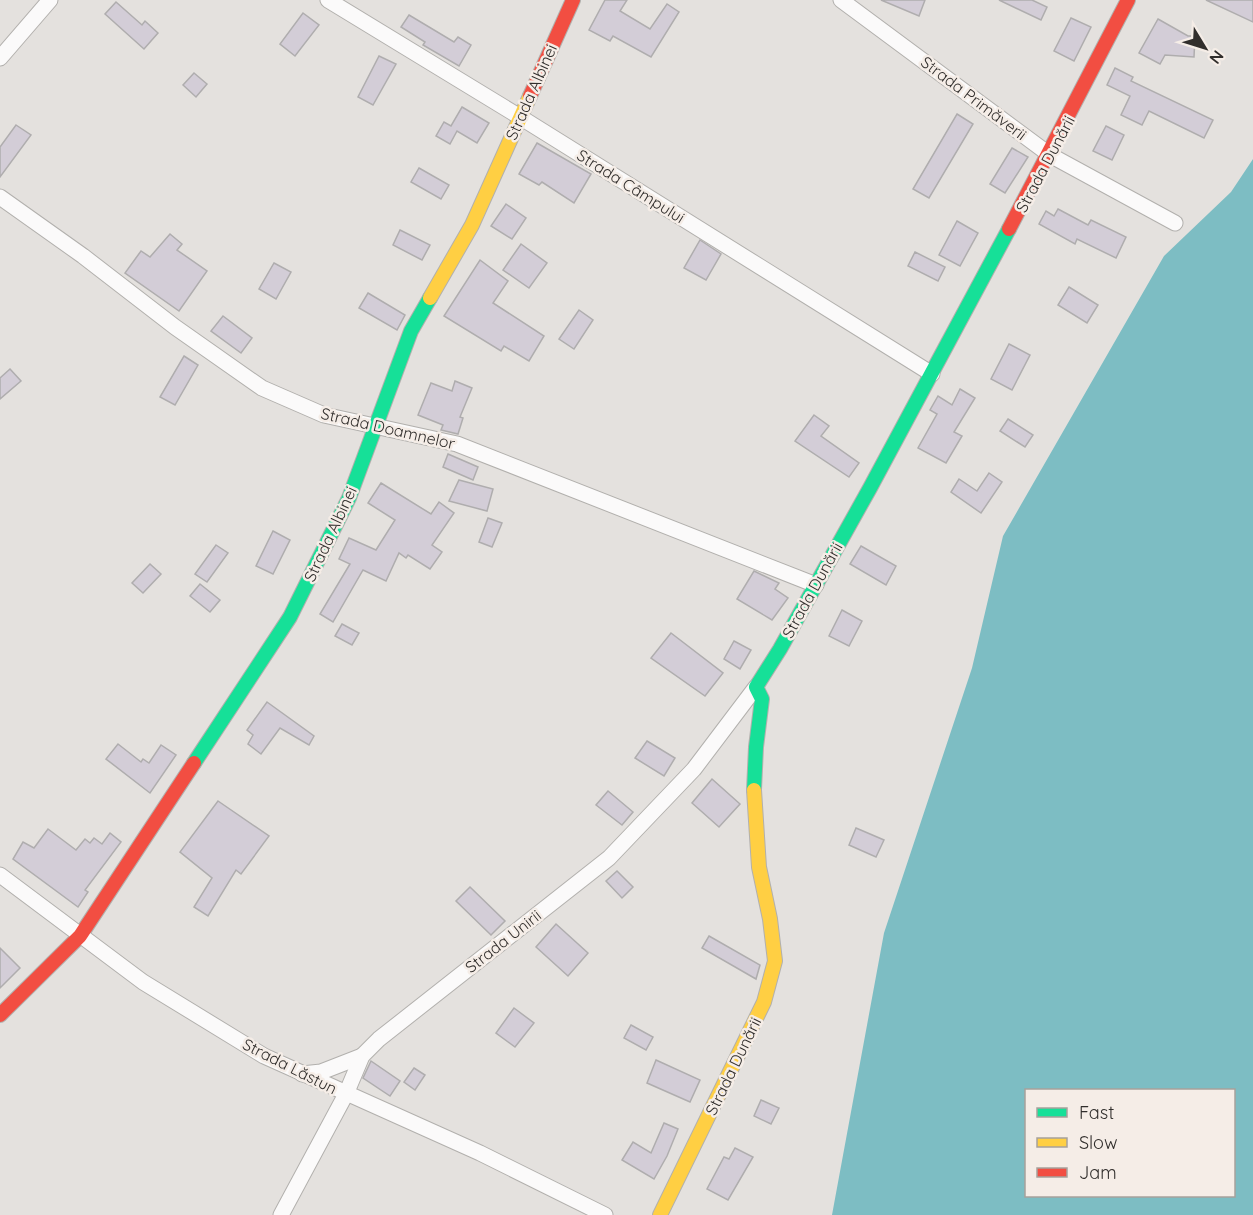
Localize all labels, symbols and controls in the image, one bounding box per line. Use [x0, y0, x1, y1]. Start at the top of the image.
north arrow [1175, 18, 1235, 78]
street label: Strada Albinei [501, 41, 561, 143]
text: N [1205, 46, 1228, 68]
street label: Strada Primăverii [917, 52, 1031, 144]
street label: Strada Dunării [1011, 112, 1079, 216]
street label: Strada Câmpului [573, 145, 689, 227]
street label: Strada Doamnelor [319, 403, 457, 453]
street label: Strada Albinei [299, 483, 361, 585]
street label: Strada Dunării [777, 539, 847, 641]
street label: Strada Unirii [461, 905, 545, 977]
street label: Strada Dunării [701, 1014, 765, 1118]
street label: Strada Lăstun [239, 1034, 341, 1098]
legend [1025, 1089, 1235, 1197]
text: Fast [1079, 1101, 1114, 1124]
text: Slow [1079, 1131, 1117, 1154]
text: Jam [1079, 1161, 1117, 1184]

